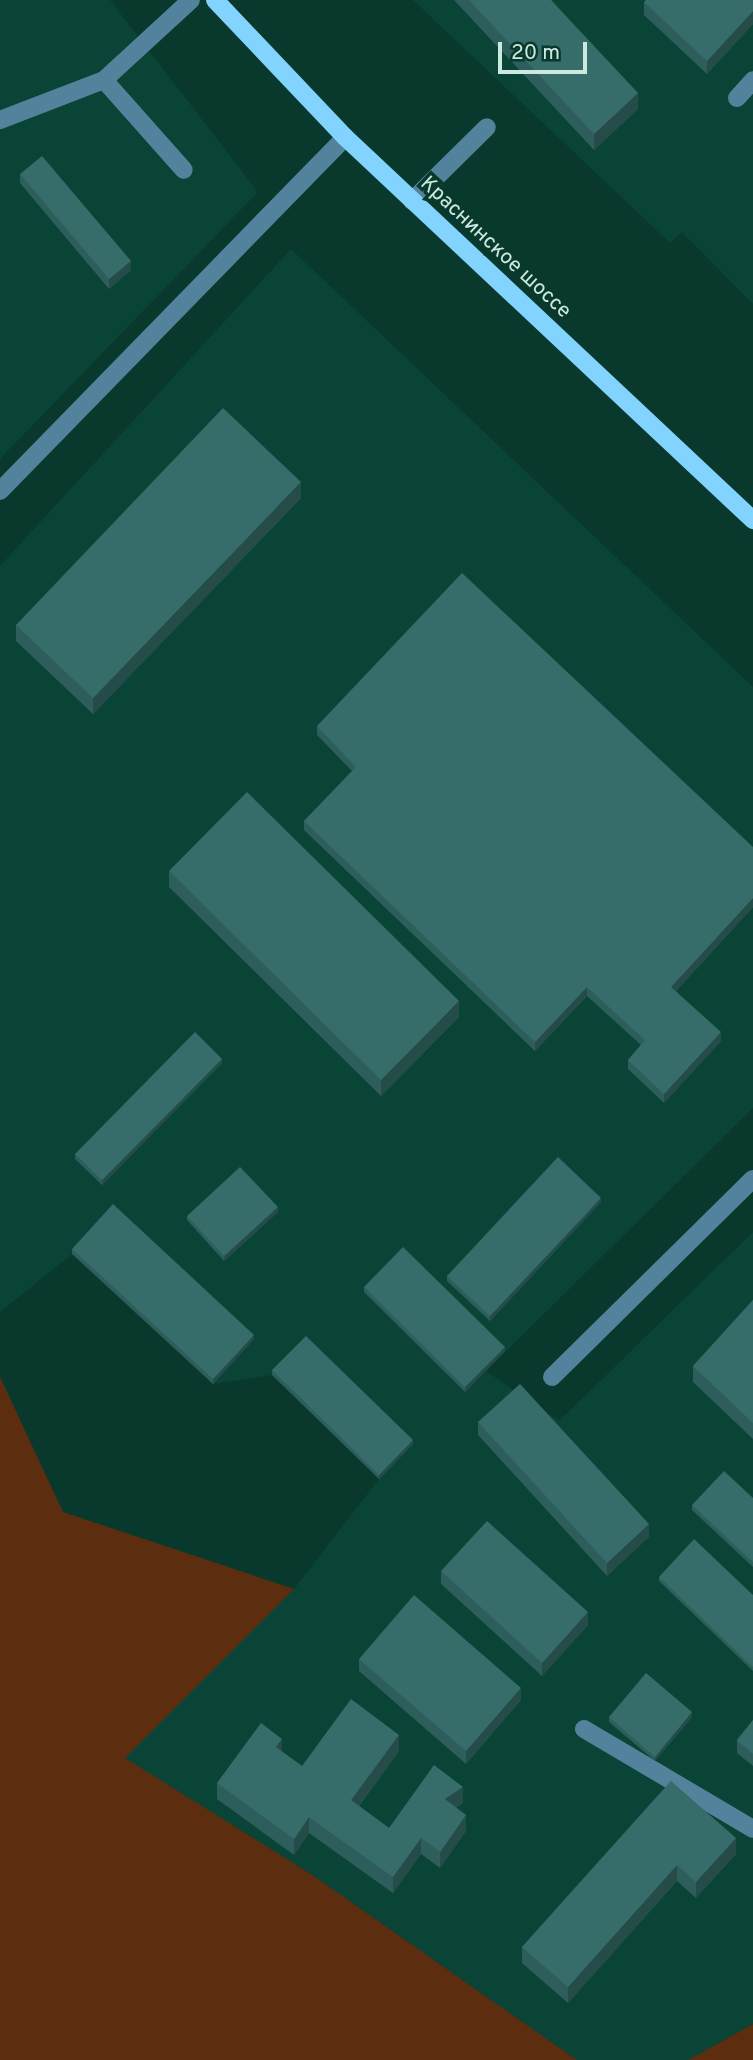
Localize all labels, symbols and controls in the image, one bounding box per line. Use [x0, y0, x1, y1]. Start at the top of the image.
scale bar [501, 28, 590, 72]
text: 20 m [511, 40, 560, 67]
street label: Краснинское шоссе [414, 172, 576, 324]

